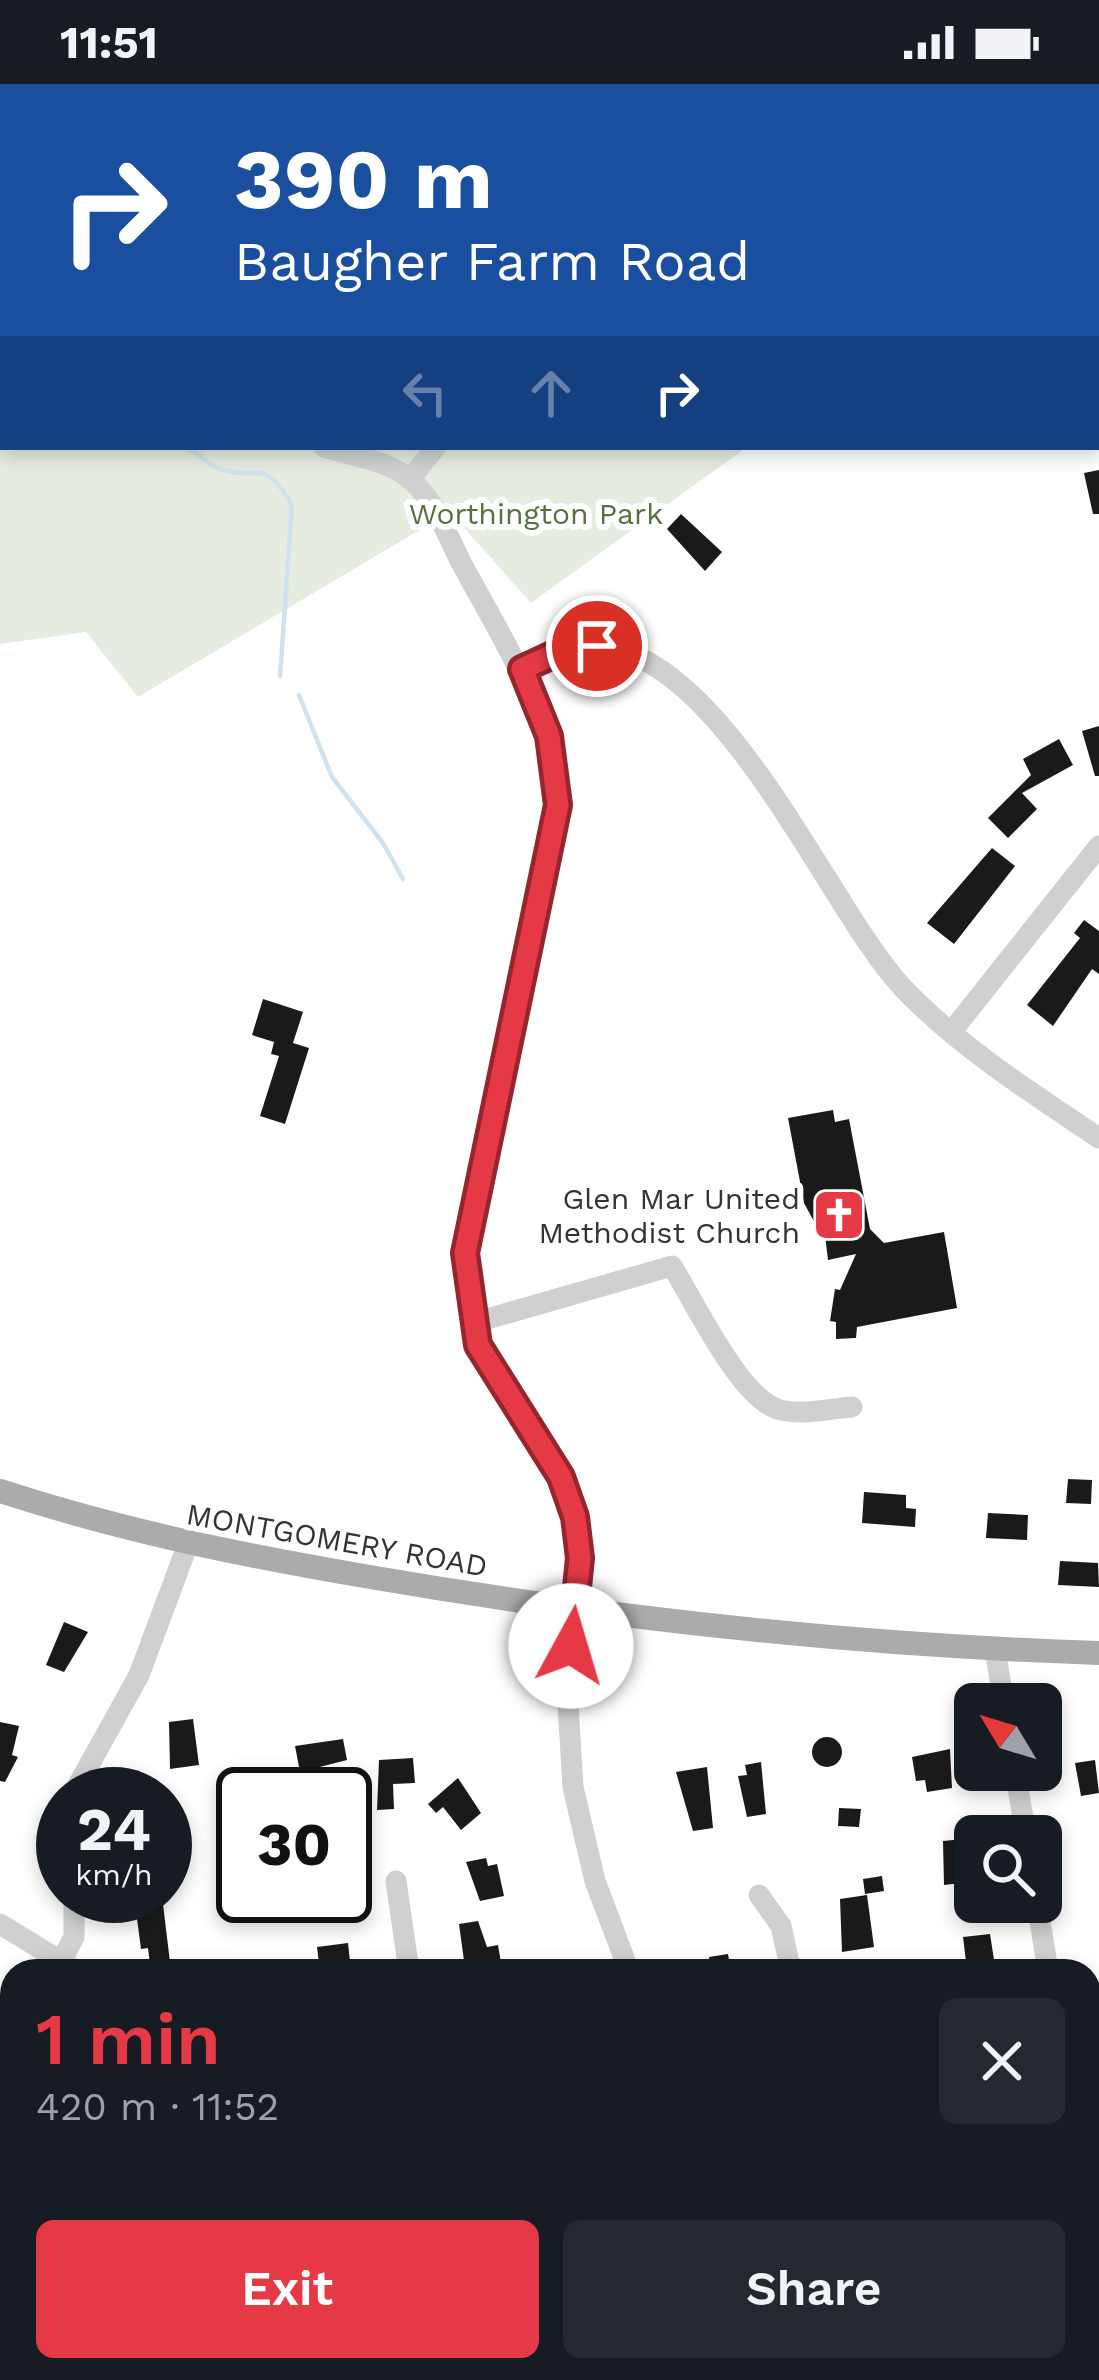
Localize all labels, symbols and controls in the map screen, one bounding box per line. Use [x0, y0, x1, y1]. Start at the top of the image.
text: 11:51 [60, 16, 158, 69]
text: 390 m [234, 130, 493, 228]
icon: right [36, 132, 192, 288]
text: Baugher Farm Road [234, 230, 750, 293]
icon: left [392, 360, 458, 426]
icon: ahead [518, 360, 584, 426]
icon: right [644, 360, 710, 426]
park label: Worthington Park [409, 496, 663, 531]
pin [546, 595, 648, 697]
icon: arrive [564, 613, 630, 679]
place label: Glen Mar United Methodist Church [538, 1181, 800, 1250]
church icon: Glen Mar United Methodist Church [811, 1187, 867, 1243]
street label: MONTGOMERY ROAD [184, 1496, 490, 1584]
position arrow [508, 1583, 634, 1709]
north arrow [954, 1683, 1062, 1791]
map controls [954, 1683, 1062, 1923]
speed limit sign: 30 [216, 1767, 372, 1923]
text: 24 [77, 1794, 151, 1865]
button: search [954, 1815, 1062, 1923]
text: km/h [75, 1857, 153, 1892]
text: 1 min [36, 1997, 221, 2081]
button: close [939, 1998, 1065, 2124]
text: 420 m · 11:52 [36, 2084, 279, 2129]
button: Exit [36, 2220, 539, 2358]
button: Share [563, 2220, 1065, 2358]

